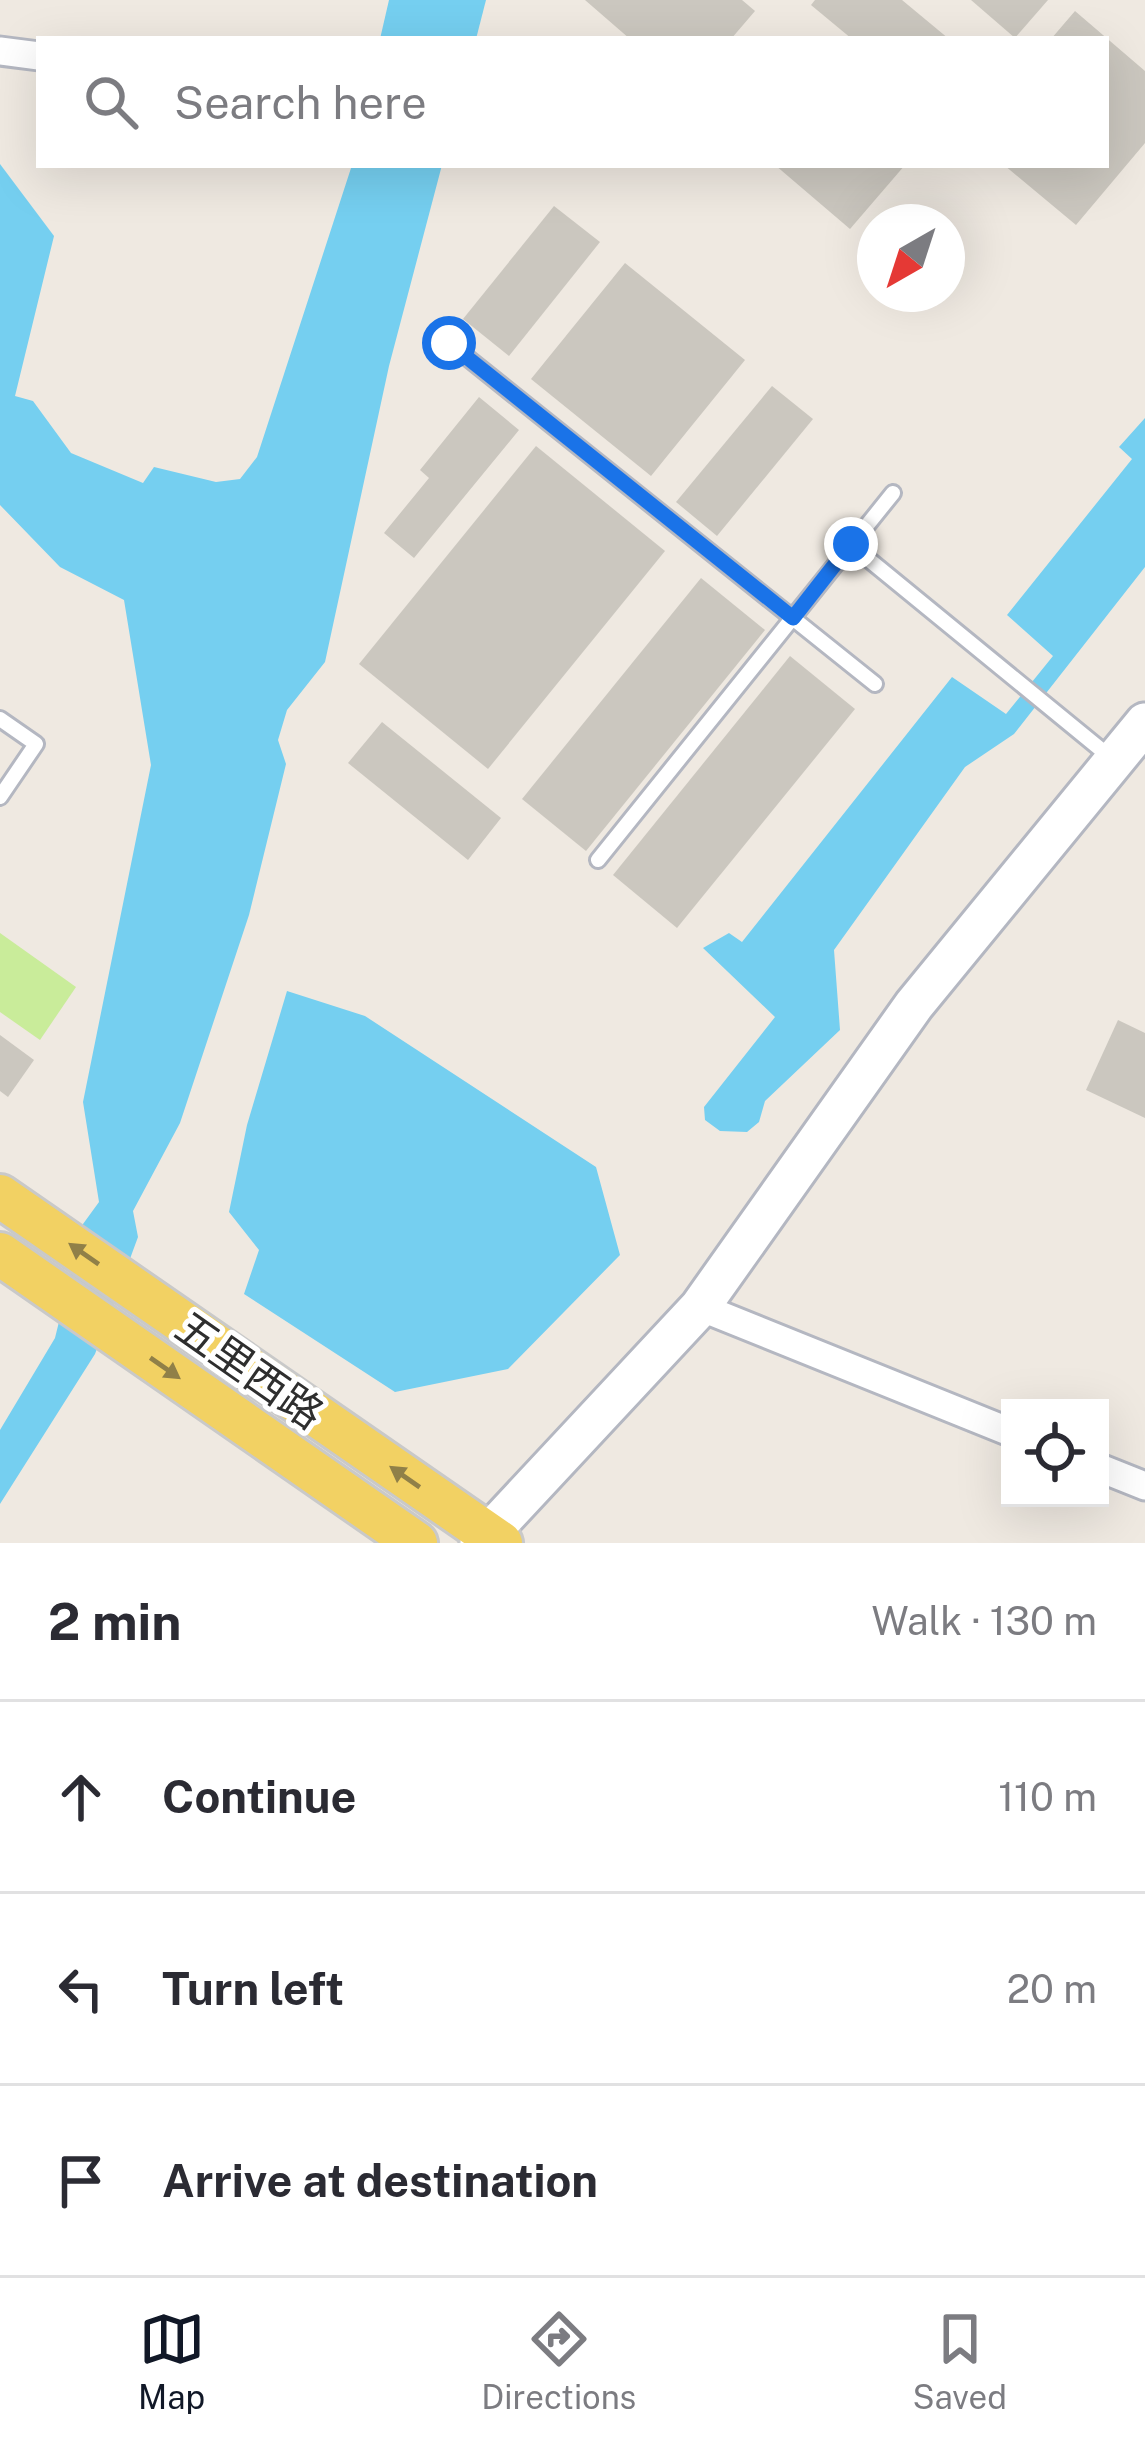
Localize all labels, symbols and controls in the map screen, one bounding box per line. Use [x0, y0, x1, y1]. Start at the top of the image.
search box [36, 36, 1109, 168]
icon: search [78, 69, 144, 135]
text: Search here [174, 76, 427, 129]
north arrow [857, 204, 965, 312]
route start [422, 316, 476, 370]
route end [824, 517, 878, 571]
one-way arrow [68, 1243, 100, 1266]
street label: 五里西路 [167, 1302, 333, 1438]
one-way arrow [149, 1356, 181, 1379]
map controls [1001, 1399, 1109, 1507]
button: locate [1001, 1399, 1109, 1507]
one-way arrow [388, 1466, 421, 1489]
text: 2 min [48, 1592, 182, 1651]
text: Walk · 130 m [872, 1598, 1097, 1644]
icon: ahead [48, 1764, 114, 1830]
text: Continue [162, 1770, 356, 1823]
text: 110 m [998, 1774, 1097, 1820]
icon: left [48, 1956, 114, 2022]
text: Turn left [162, 1962, 344, 2015]
text: 20 m [1007, 1966, 1097, 2012]
icon: arrive [48, 2148, 114, 2214]
text: Arrive at destination [162, 2154, 598, 2207]
tab: Map [138, 2306, 205, 2416]
tab: Directions [481, 2306, 636, 2416]
tab: Saved [913, 2306, 1007, 2416]

